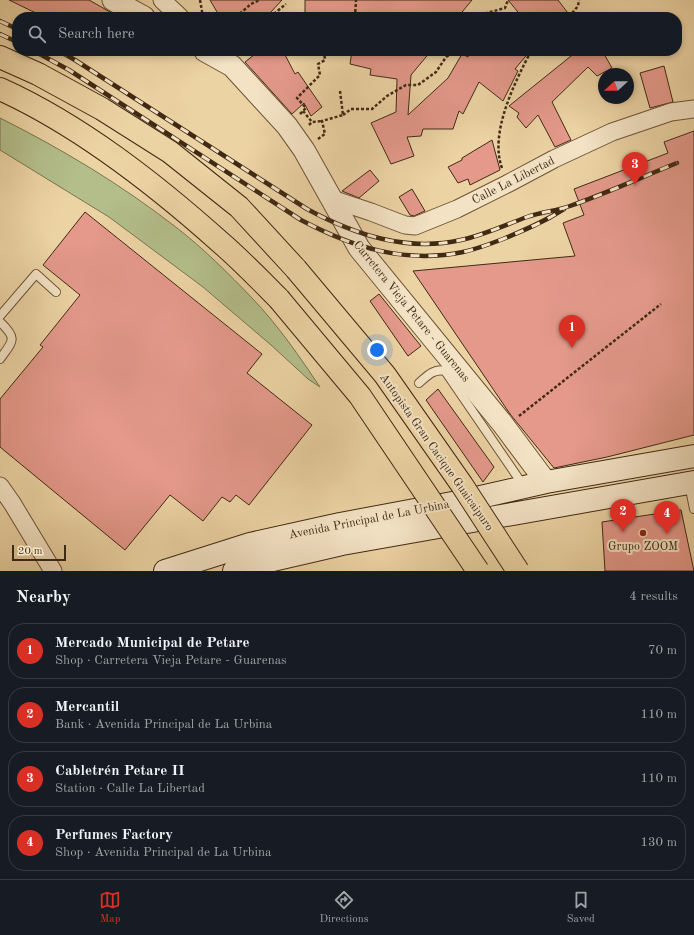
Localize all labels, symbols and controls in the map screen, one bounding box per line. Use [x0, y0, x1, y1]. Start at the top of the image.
search box [12, 12, 682, 56]
icon: search [26, 23, 48, 45]
text: Search here [58, 27, 135, 42]
north arrow [598, 68, 634, 104]
pin: 3 [622, 152, 648, 185]
street label: Calle La Libertad [470, 155, 557, 207]
street label: Carretera Vieja Petare - Guarenas [351, 239, 472, 384]
pin: 1 [559, 315, 585, 348]
your location [367, 340, 387, 360]
street label: Autopista Gran Cacique Guaicaipuro [377, 372, 495, 533]
street label: Avenida Principal de La Urbina [288, 498, 451, 541]
pin: 2 [610, 499, 636, 532]
pin: 4 [654, 501, 680, 534]
marker: Grupo ZOOM [638, 528, 648, 538]
place label: Grupo ZOOM [608, 541, 678, 553]
scale bar [12, 543, 66, 562]
text: 20 m [18, 546, 43, 557]
text: Nearby [16, 589, 71, 606]
text: 4 results [629, 590, 678, 603]
text: Mercado Municipal de Petare [55, 636, 250, 651]
text: 1 [26, 644, 34, 657]
text: 70 m [648, 644, 677, 657]
text: Shop · Carretera Vieja Petare - Guarenas [55, 654, 287, 667]
text: Mercantil [55, 700, 119, 715]
text: 2 [26, 708, 34, 721]
text: 110 m [640, 708, 677, 721]
text: Bank · Avenida Principal de La Urbina [55, 718, 272, 731]
text: Cabletrén Petare II [55, 764, 185, 779]
text: 3 [26, 772, 34, 785]
text: 110 m [640, 772, 677, 785]
text: Station · Calle La Libertad [55, 782, 205, 795]
text: Perfumes Factory [55, 828, 173, 843]
text: 4 [26, 836, 34, 849]
text: 130 m [640, 836, 677, 849]
text: Shop · Avenida Principal de La Urbina [55, 846, 271, 859]
tab: Map [99, 889, 121, 927]
tab: Directions [320, 889, 368, 927]
tab: Saved [567, 889, 595, 927]

